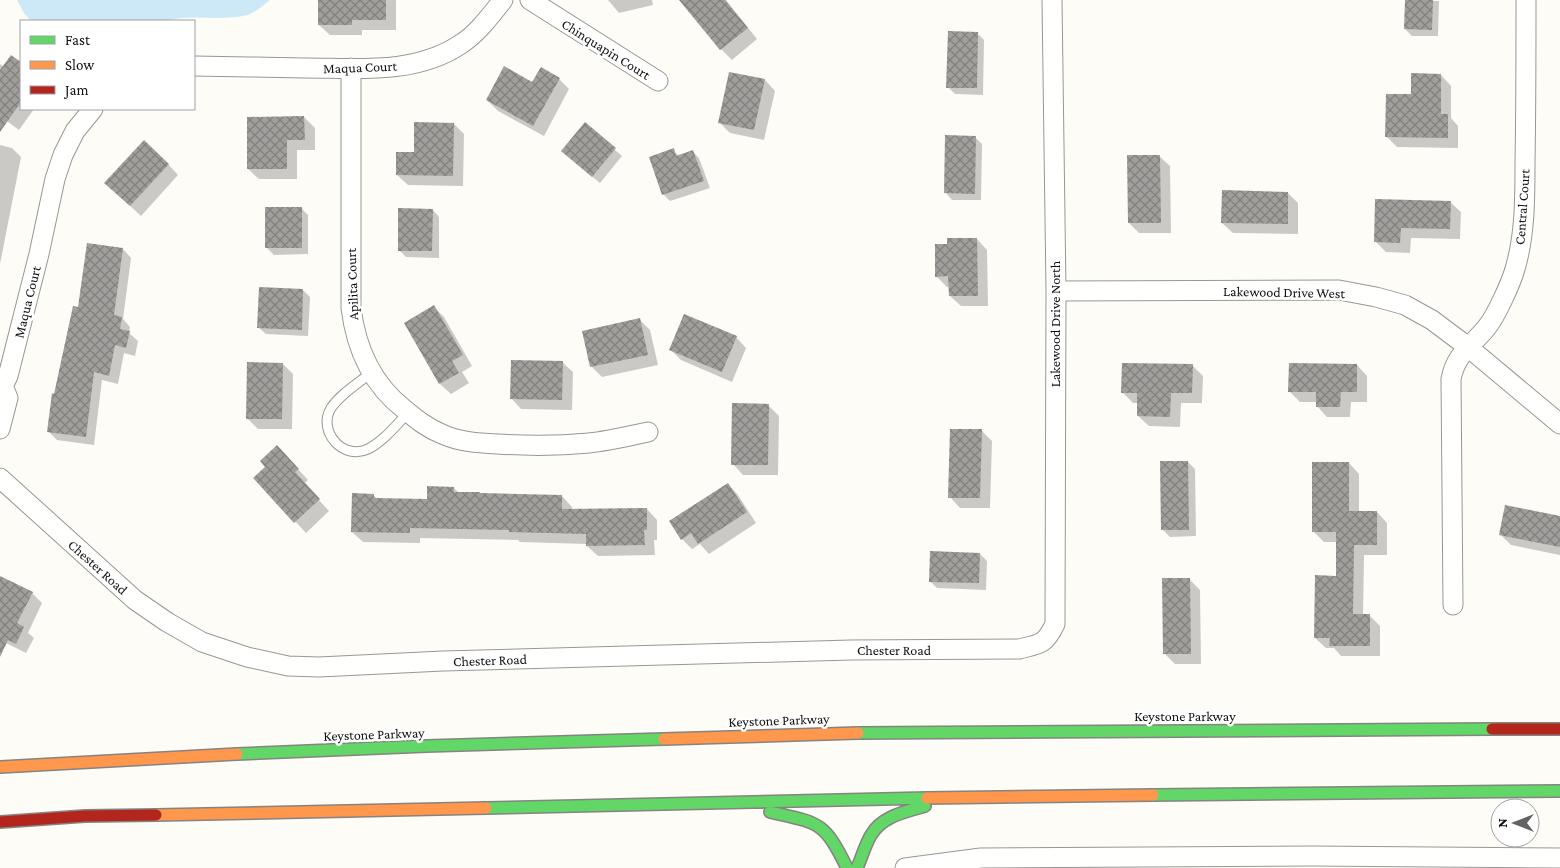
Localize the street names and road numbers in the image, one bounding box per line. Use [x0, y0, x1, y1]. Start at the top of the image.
street label: Chinquapin Court [559, 15, 654, 83]
street label: Maqua Court [323, 58, 398, 76]
street label: Central Court [1511, 168, 1533, 246]
street label: Apilita Court [343, 247, 361, 320]
street label: Lakewood Drive North [1047, 260, 1063, 387]
street label: Maqua Court [10, 264, 44, 340]
street label: Lakewood Drive West [1223, 283, 1345, 301]
street label: Chester Road [65, 536, 131, 598]
street label: Chester Road [857, 642, 932, 658]
street label: Chester Road [453, 651, 528, 669]
street label: Keystone Parkway [1134, 708, 1236, 724]
street label: Keystone Parkway [728, 710, 830, 730]
street label: Keystone Parkway [323, 724, 425, 744]

